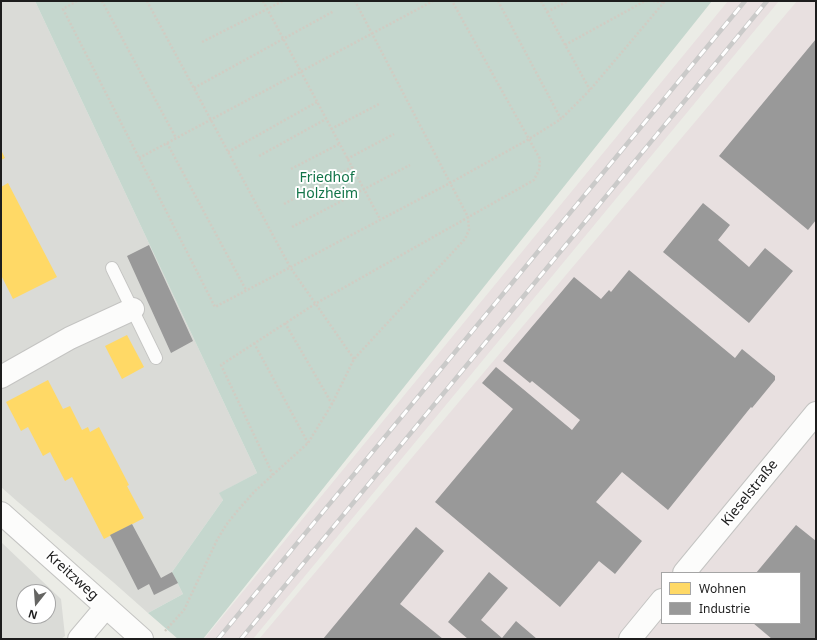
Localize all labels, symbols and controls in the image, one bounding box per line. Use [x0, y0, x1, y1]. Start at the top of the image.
park label: Friedhof Holzheim [296, 170, 358, 202]
street label: Kieselstraße [718, 457, 782, 529]
street label: Kreitzweg [42, 548, 102, 604]
legend [661, 572, 801, 624]
text: Wohnen [699, 580, 746, 597]
north arrow [16, 584, 56, 624]
text: Industrie [699, 600, 750, 617]
text: N [26, 607, 39, 623]

